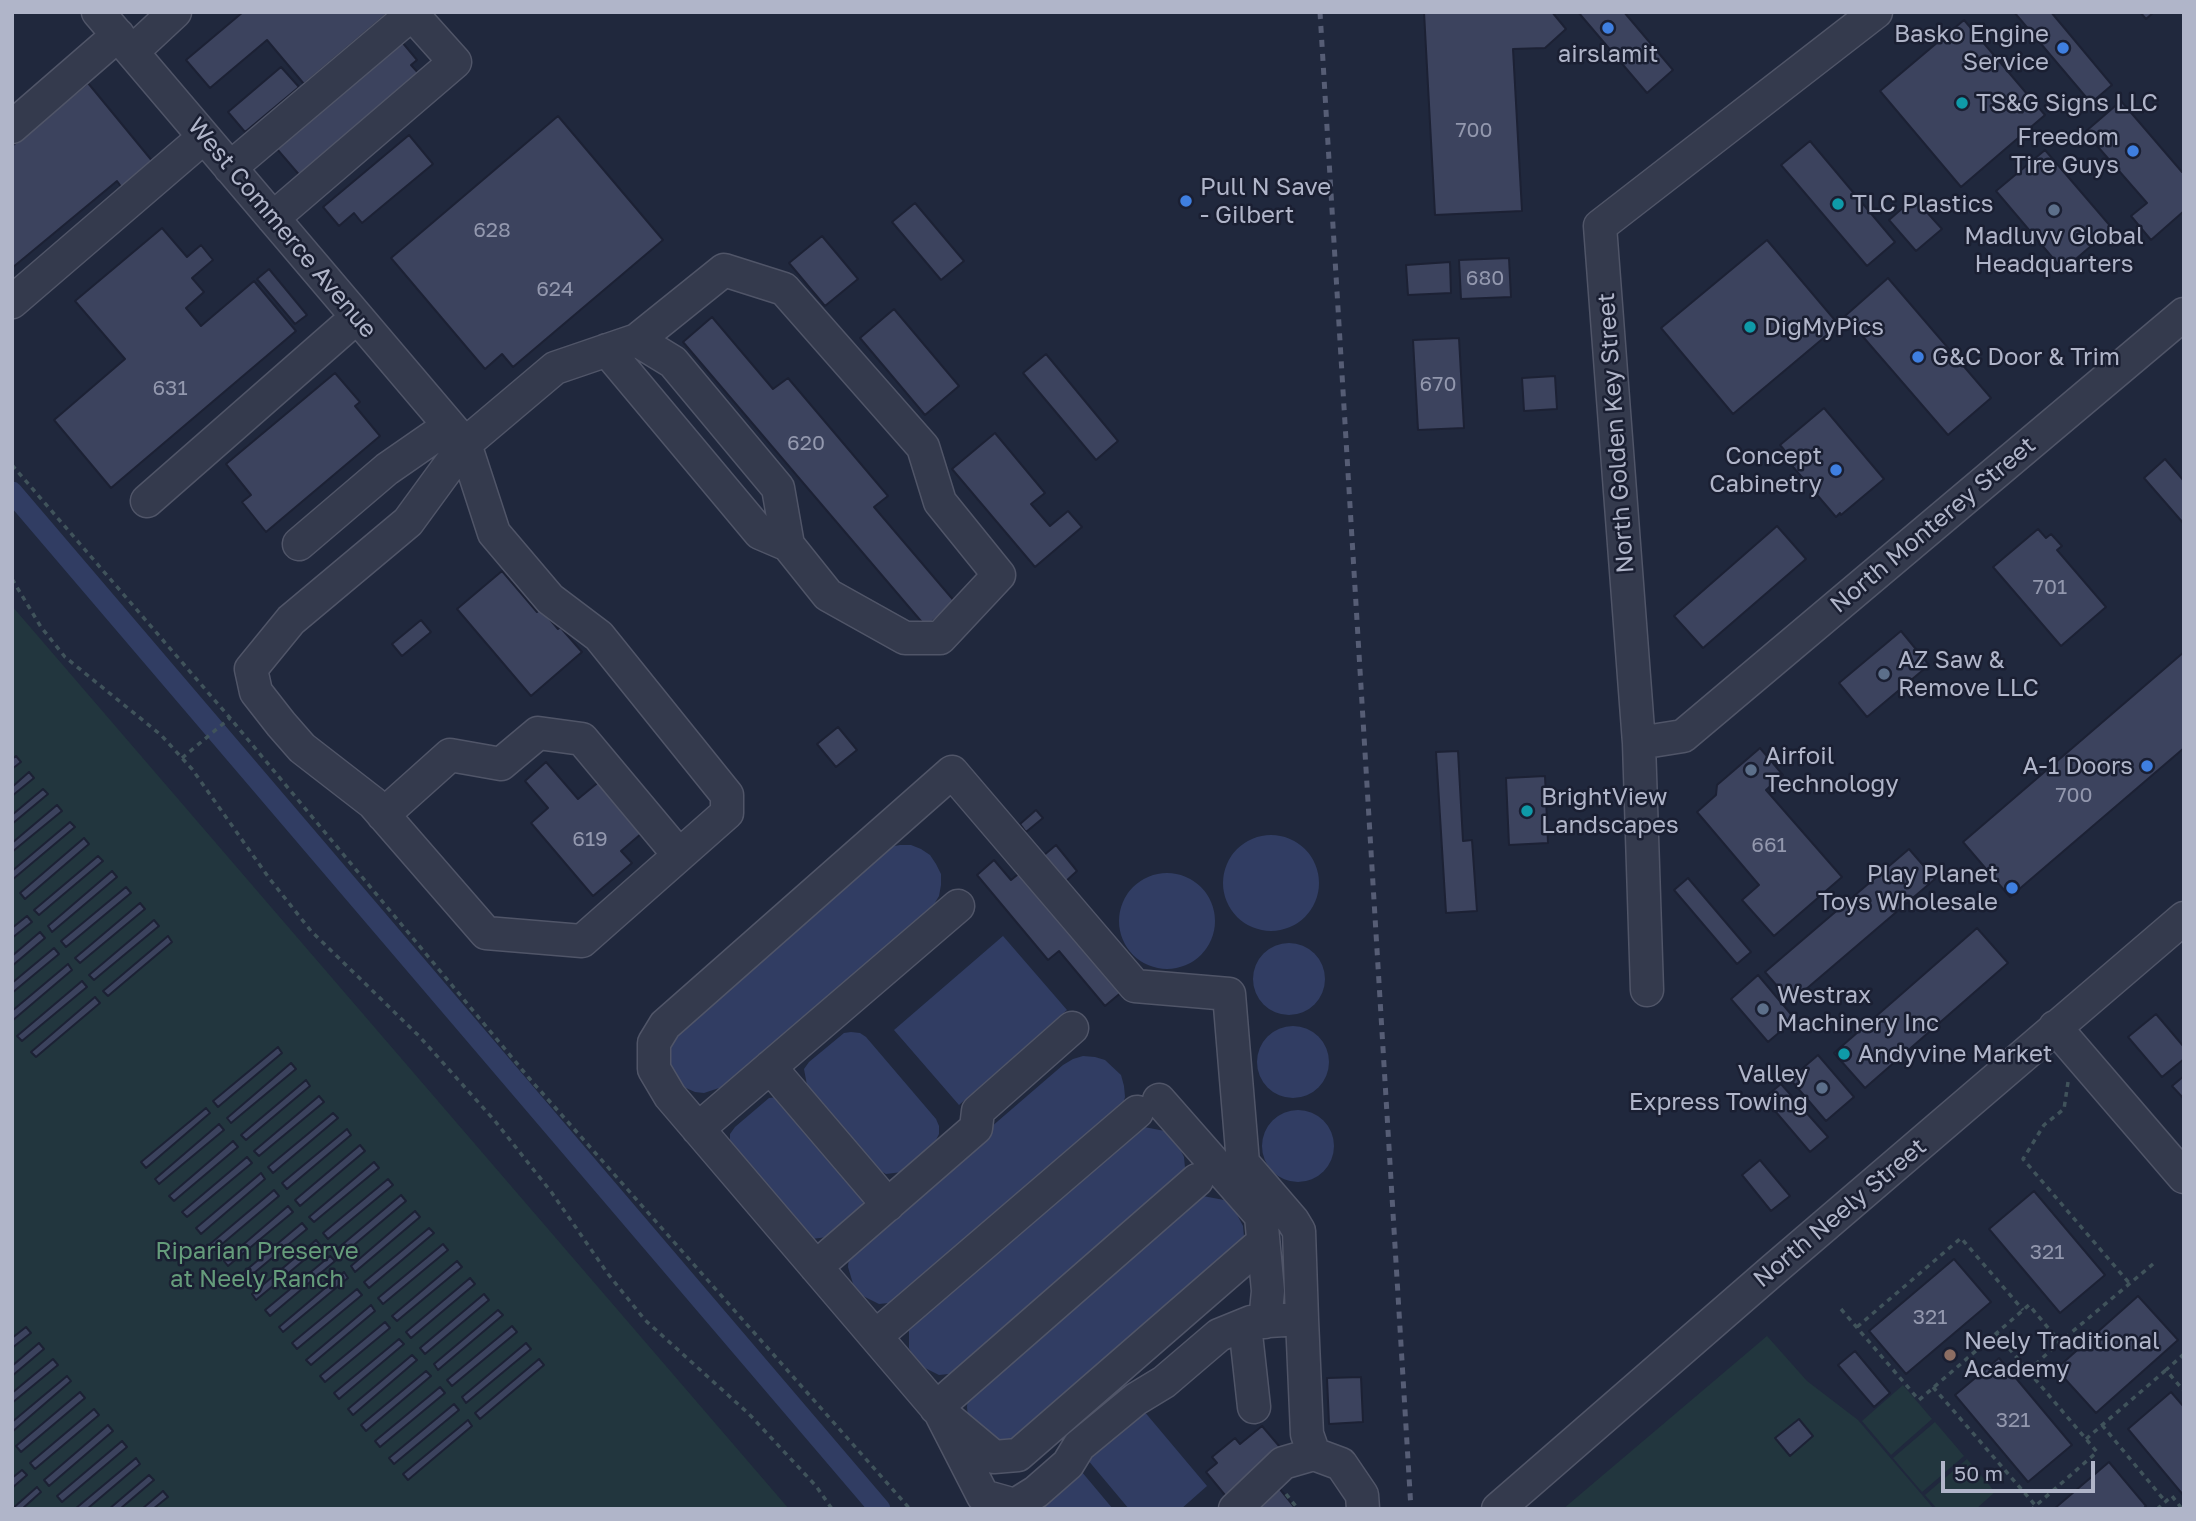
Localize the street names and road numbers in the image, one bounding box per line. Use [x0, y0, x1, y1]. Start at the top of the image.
street label: West Commerce Avenue [182, 112, 382, 344]
street label: North Golden Key Street [1592, 292, 1640, 574]
street label: North Monterey Street [1825, 431, 2041, 619]
street label: North Neely Street [1748, 1132, 1932, 1294]

